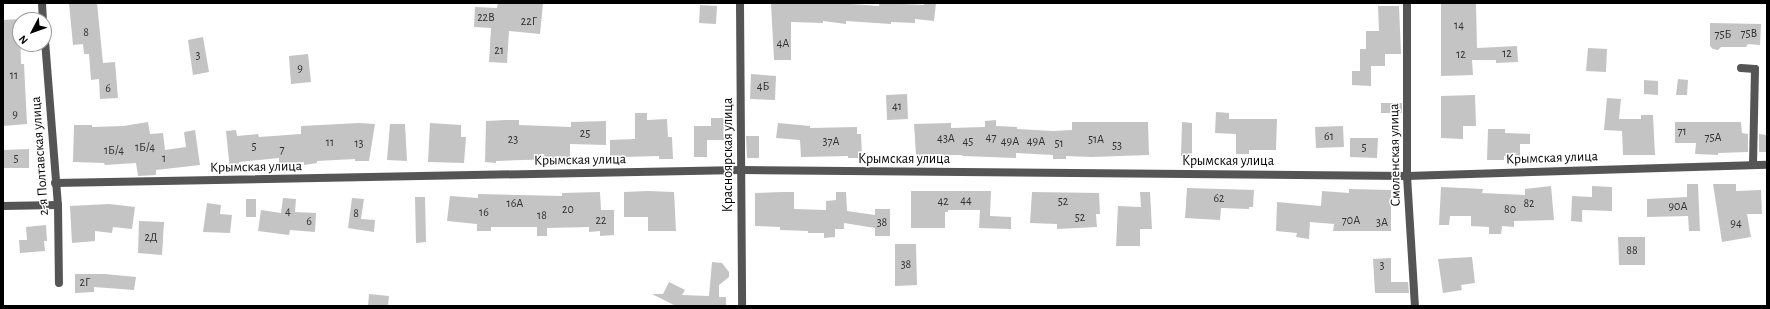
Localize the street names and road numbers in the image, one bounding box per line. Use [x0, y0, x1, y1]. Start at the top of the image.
street label: 2-я Полтавская улица [27, 96, 53, 216]
street label: Красноярская улица [720, 98, 736, 212]
street label: Смоленская улица [1386, 103, 1404, 207]
street label: Крымская улица [1506, 148, 1598, 168]
street label: Крымская улица [534, 151, 626, 169]
street label: Крымская улица [858, 151, 950, 167]
street label: Крымская улица [1182, 153, 1274, 169]
street label: Крымская улица [210, 158, 302, 176]

